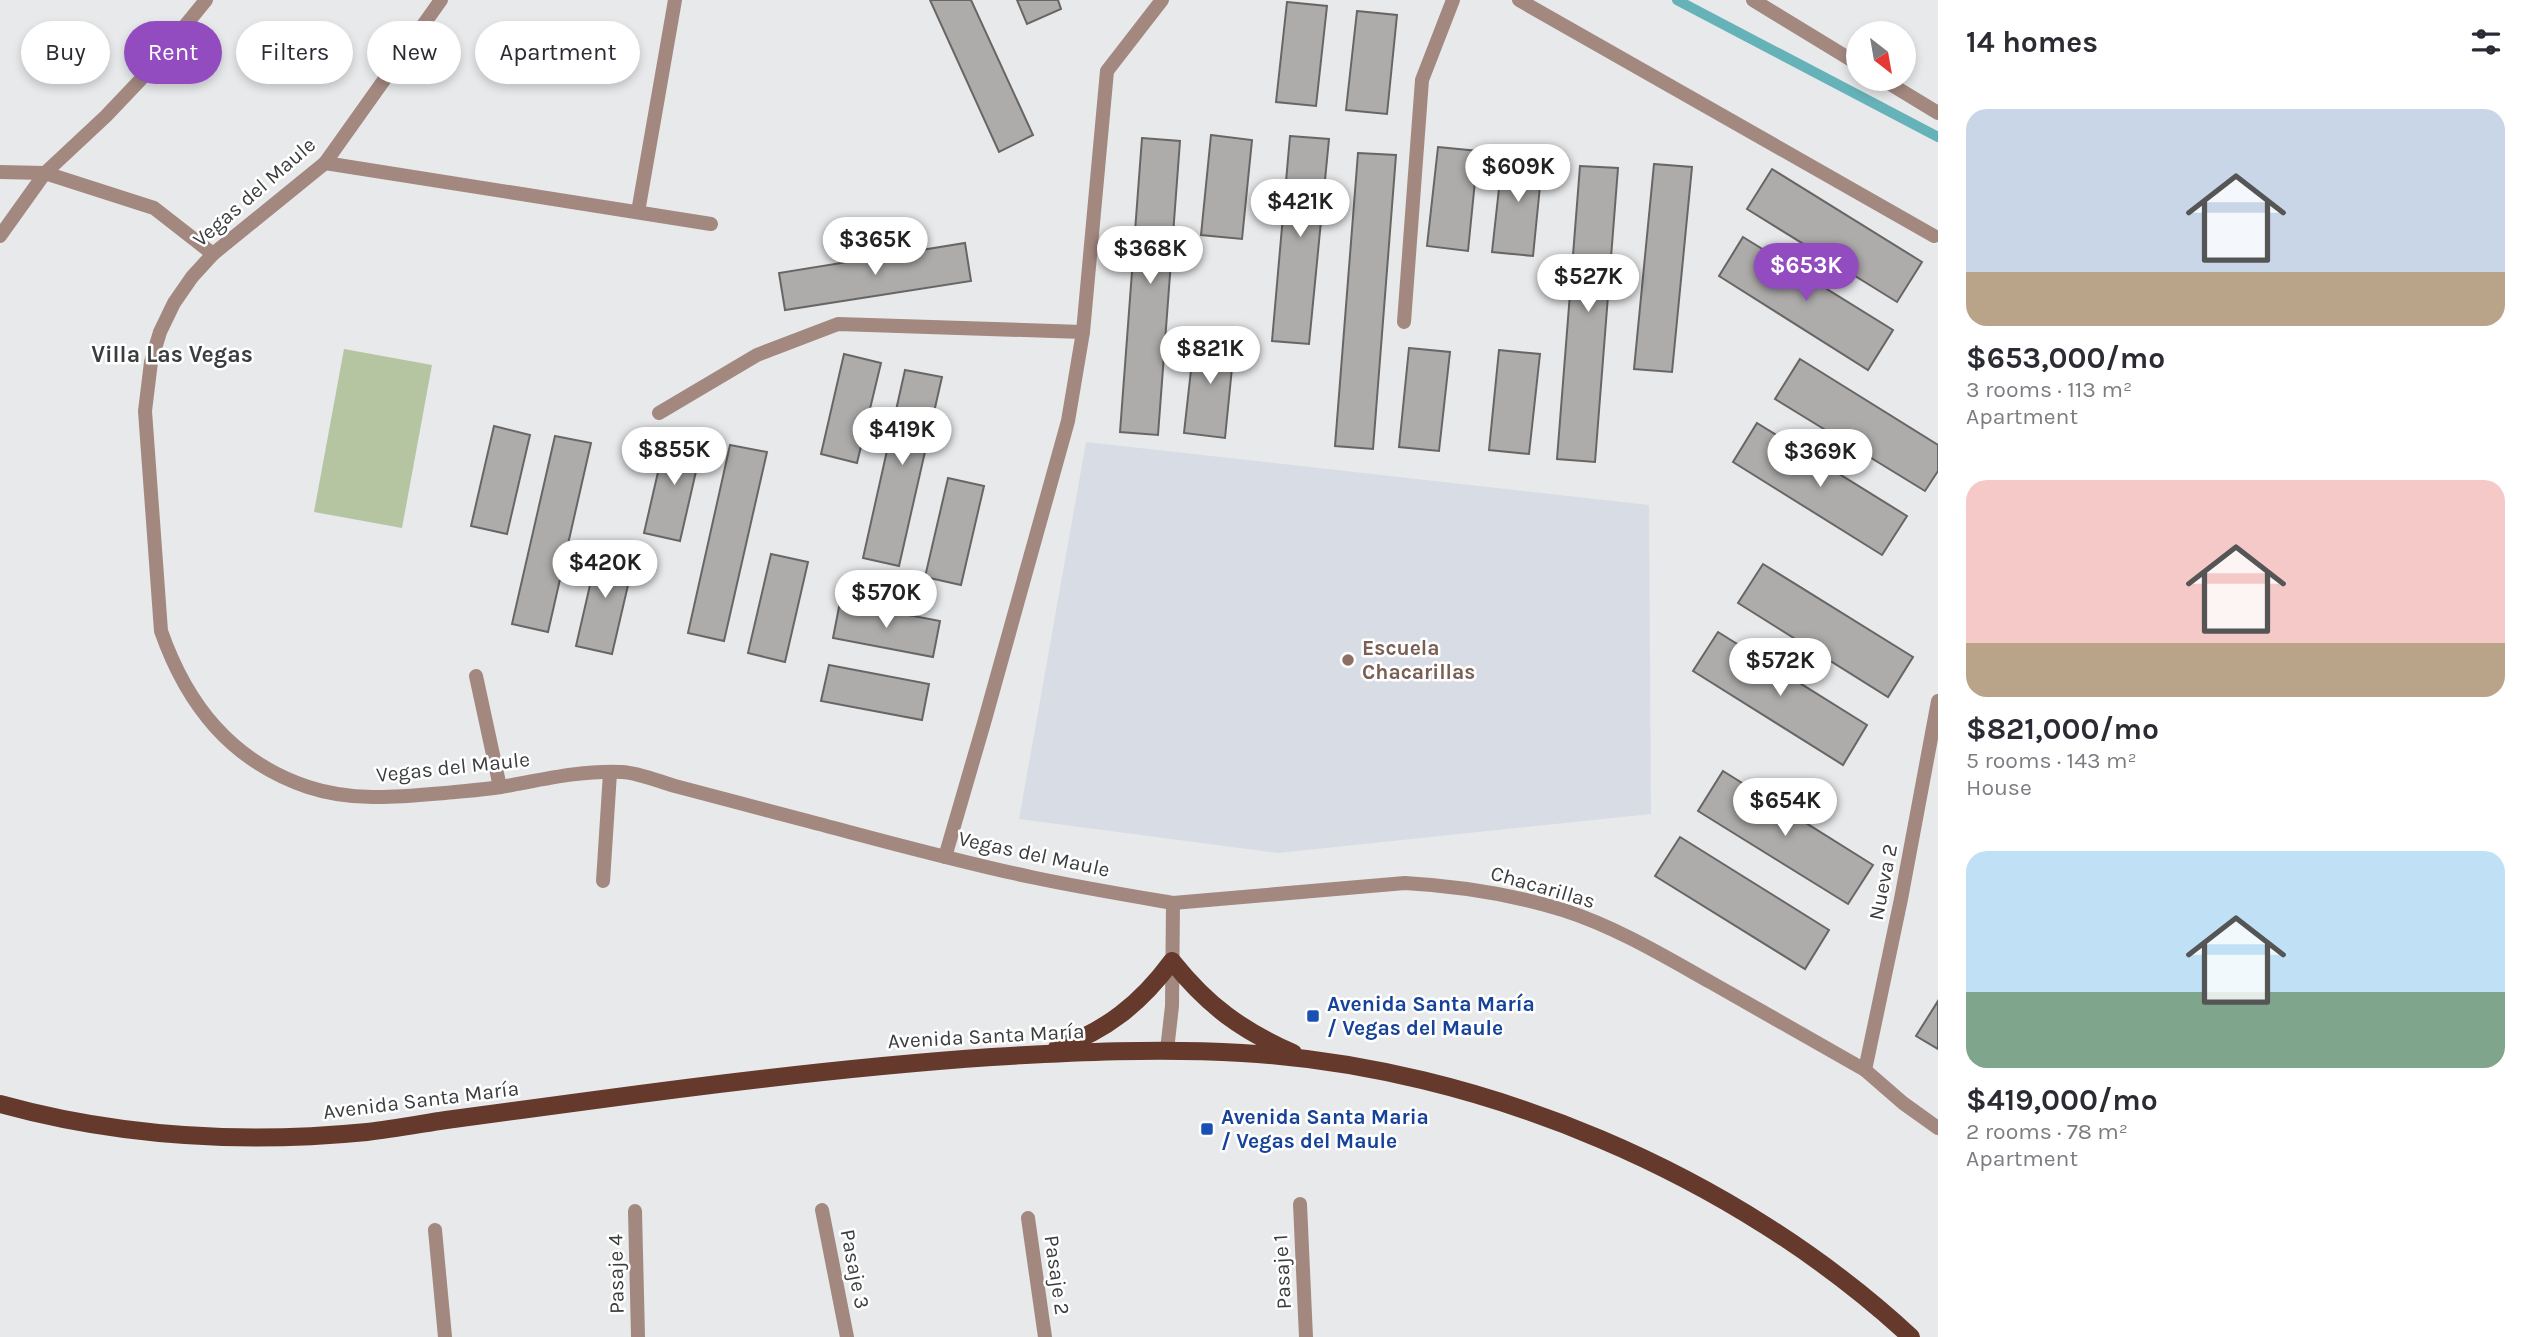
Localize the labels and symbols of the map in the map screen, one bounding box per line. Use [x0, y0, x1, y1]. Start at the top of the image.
north arrow [1846, 21, 1916, 91]
street label: Vegas del Maule [188, 132, 320, 252]
pin: $609K [1469, 144, 1567, 204]
pin: $421K [1251, 180, 1349, 239]
pin: $365K [826, 218, 924, 277]
pin: $368K [1101, 226, 1199, 286]
pin: $653K [1757, 244, 1855, 303]
pin: $527K [1539, 254, 1637, 314]
pin: $821K [1161, 326, 1259, 386]
district label: Villa Las Vegas [91, 341, 253, 368]
pin: $419K [853, 407, 951, 467]
pin: $855K [625, 428, 723, 487]
pin: $369K [1771, 430, 1869, 489]
pin: $420K [556, 540, 654, 600]
pin: $570K [837, 570, 935, 630]
place label: Escuela Chacarillas [1362, 636, 1475, 684]
pin: $572K [1731, 638, 1829, 698]
marker: Escuela Chacarillas [1340, 652, 1356, 668]
street label: Vegas del Maule [375, 747, 531, 787]
pin: $654K [1736, 778, 1834, 838]
street label: Vegas del Maule [956, 826, 1112, 882]
street label: Nueva 2 [1864, 842, 1902, 922]
street label: Chacarillas [1488, 861, 1598, 913]
place label: Avenida Santa María / Vegas del Maule [1327, 992, 1535, 1040]
marker: Avenida Santa María / Vegas del Maule [1305, 1008, 1321, 1024]
street label: Avenida Santa María [887, 1019, 1085, 1053]
street label: Avenida Santa María [322, 1076, 520, 1124]
place label: Avenida Santa Maria / Vegas del Maule [1221, 1105, 1429, 1153]
marker: Avenida Santa Maria / Vegas del Maule [1199, 1121, 1215, 1137]
street label: Pasaje 3 [836, 1227, 874, 1311]
street label: Pasaje 4 [603, 1234, 629, 1314]
street label: Pasaje 2 [1040, 1234, 1074, 1316]
street label: Pasaje 1 [1268, 1234, 1296, 1310]

